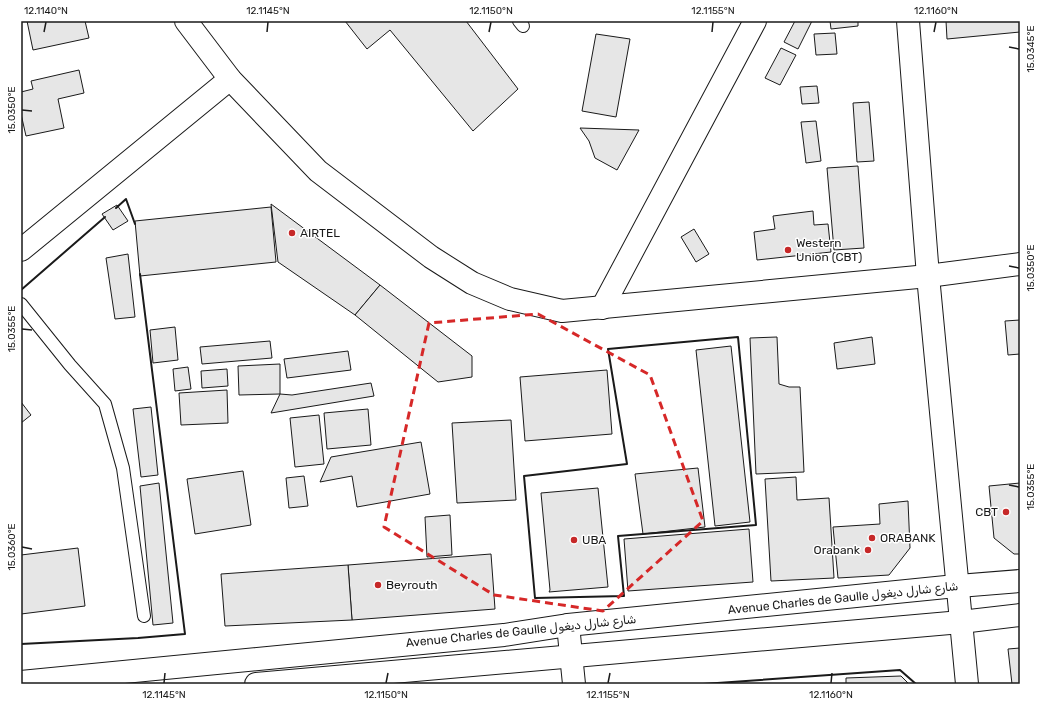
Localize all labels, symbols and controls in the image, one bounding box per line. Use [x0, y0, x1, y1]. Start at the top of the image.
text: 12.1140°N [24, 5, 68, 17]
text: 12.1145°N [246, 5, 290, 17]
text: 12.1150°N [469, 5, 513, 17]
text: 12.1155°N [691, 5, 735, 17]
text: 12.1160°N [914, 5, 958, 17]
text: 15.0345°E [1025, 26, 1037, 72]
text: 15.0350°E [6, 86, 18, 134]
place label: AIRTEL [300, 226, 340, 240]
marker: AIRTEL [287, 228, 297, 238]
place label: Western Union (CBT) [796, 236, 862, 264]
text: 15.0350°E [1025, 244, 1037, 292]
marker: Western Union (CBT) [783, 245, 793, 255]
text: 15.0355°E [6, 306, 18, 352]
text: 15.0355°E [1025, 464, 1037, 510]
place label: CBT [975, 505, 998, 519]
marker: CBT [1001, 507, 1011, 517]
text: 15.0360°E [6, 523, 18, 571]
place label: ORABANK [880, 531, 936, 545]
place label: UBA [582, 533, 606, 547]
marker: ORABANK [867, 533, 877, 543]
marker: UBA [569, 535, 579, 545]
place label: Orabank [814, 543, 861, 557]
marker: Orabank [863, 545, 873, 555]
place label: Beyrouth [386, 578, 438, 592]
street label: Avenue Charles de Gaulle شارع شارل ديغول [727, 579, 959, 619]
marker: Beyrouth [373, 580, 383, 590]
street label: Avenue Charles de Gaulle شارع شارل ديغول [405, 612, 637, 652]
text: 12.1145°N [142, 689, 186, 701]
text: 12.1150°N [364, 689, 408, 701]
text: 12.1155°N [586, 689, 630, 701]
text: 12.1160°N [809, 689, 853, 701]

